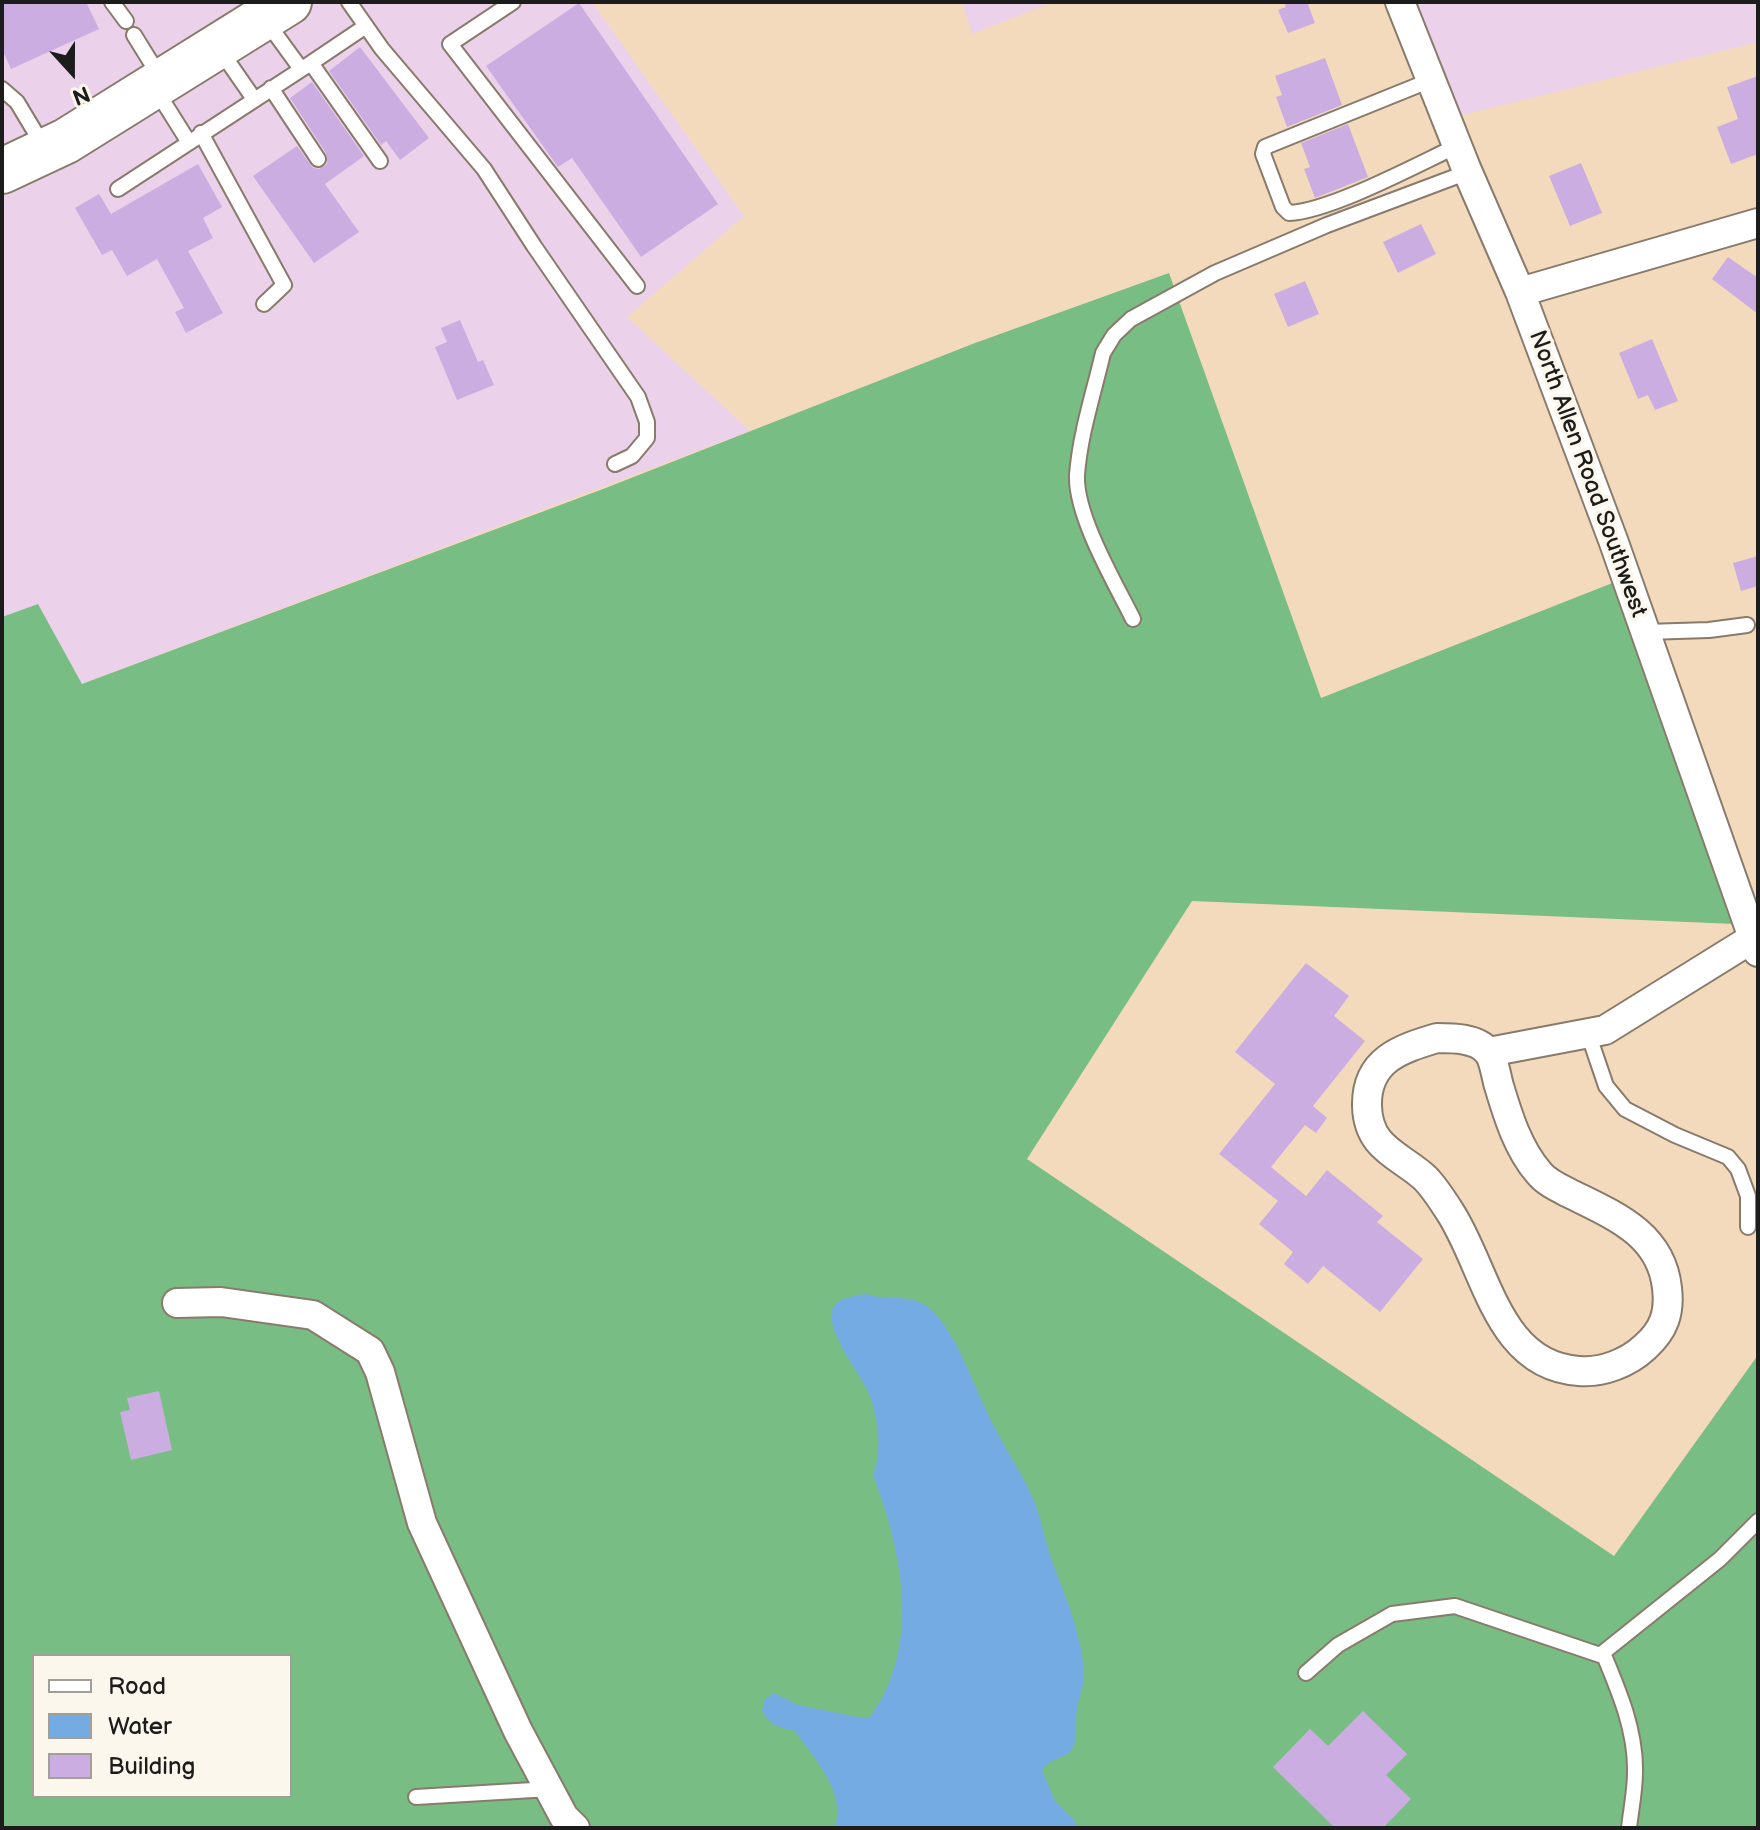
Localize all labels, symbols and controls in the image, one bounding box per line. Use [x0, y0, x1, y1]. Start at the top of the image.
north arrow [32, 32, 112, 112]
text: N [68, 79, 93, 110]
street label: North Allen Road Southwest [1522, 327, 1652, 621]
legend [32, 1654, 292, 1798]
text: Road [108, 1672, 166, 1701]
text: Water [108, 1712, 172, 1741]
text: Building [108, 1752, 195, 1781]

